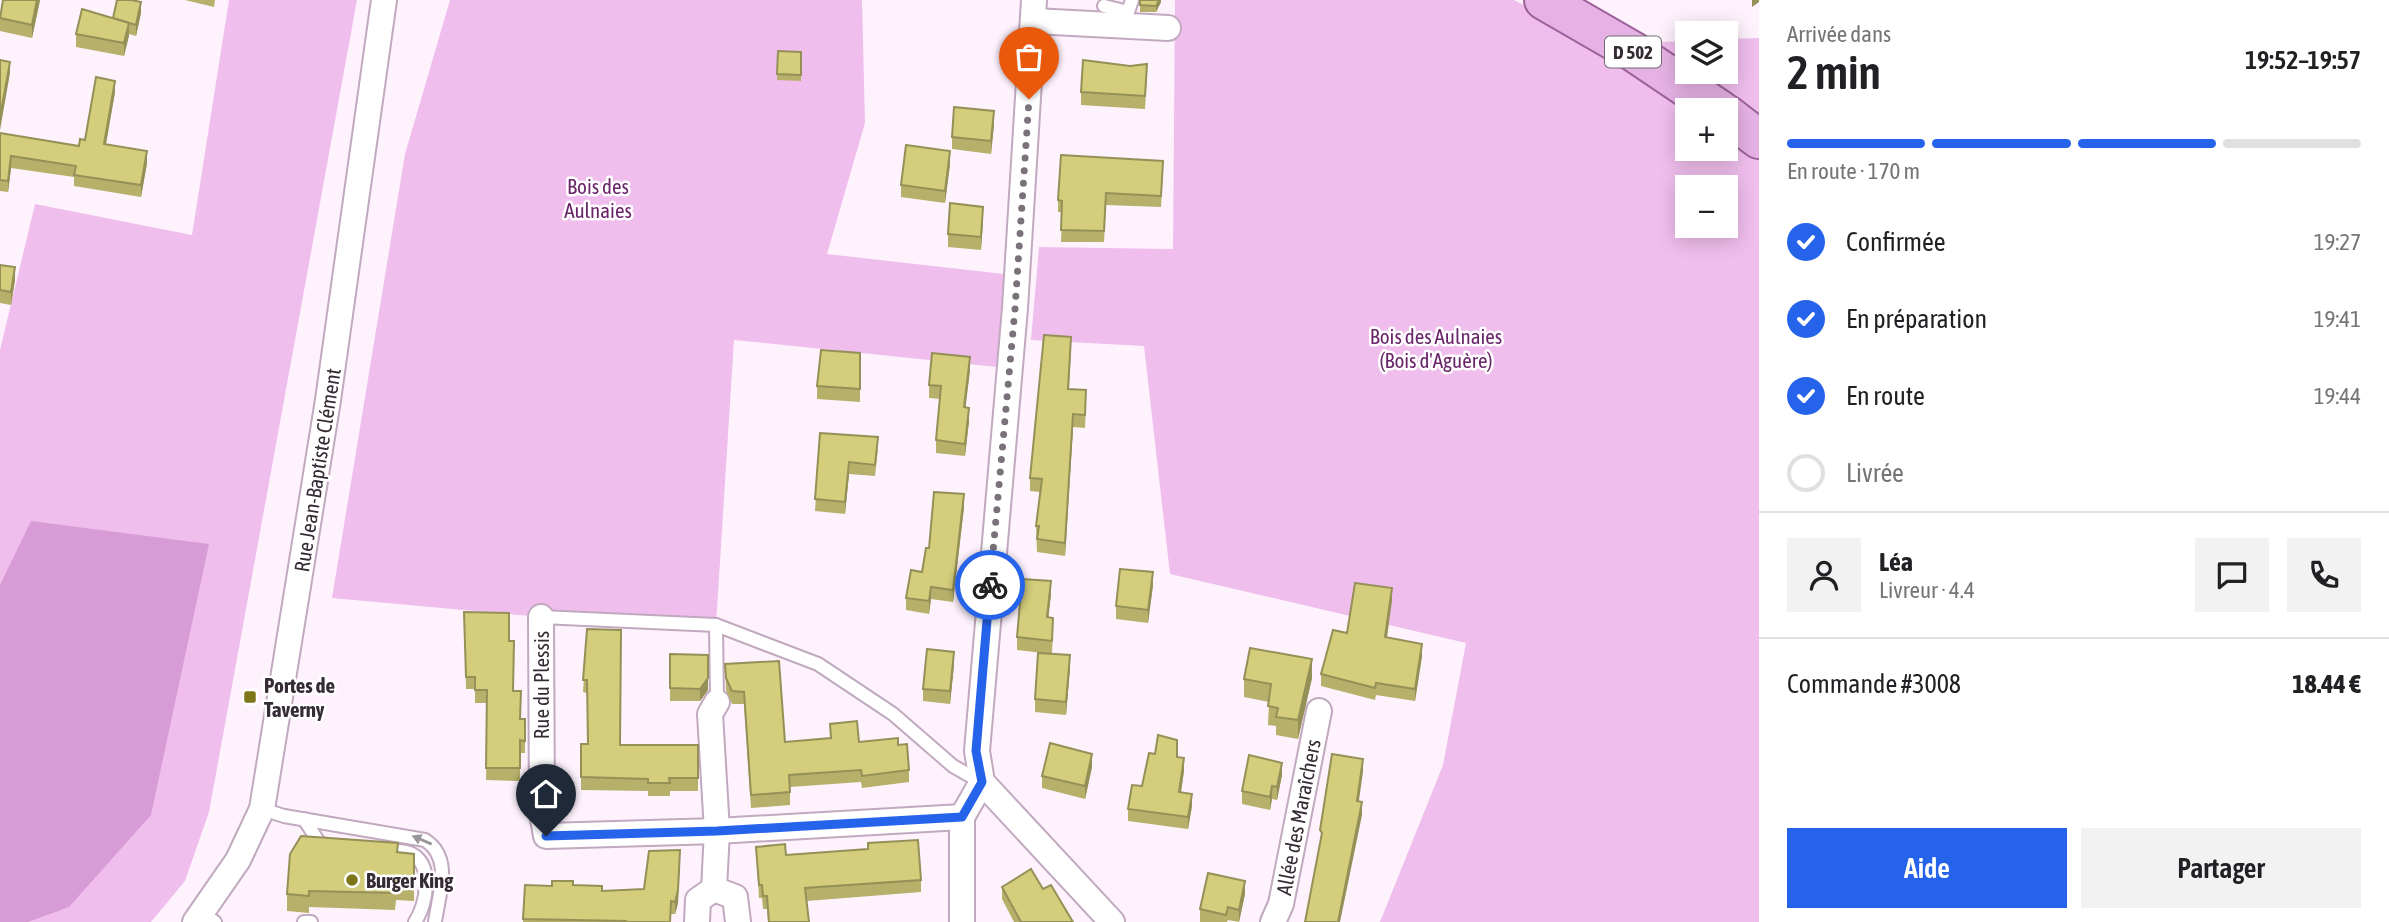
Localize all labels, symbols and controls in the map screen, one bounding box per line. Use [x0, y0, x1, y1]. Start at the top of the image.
map controls [1675, 21, 1738, 238]
button: layers [1675, 21, 1738, 84]
text: Arrivée dans [1787, 21, 1891, 47]
pin [999, 27, 1059, 99]
road number: D 502 [1605, 36, 1661, 68]
icon: bag [1010, 38, 1048, 76]
text: 19:52–19:57 [2245, 45, 2361, 75]
text: 2 min [1787, 46, 1881, 99]
button: + [1675, 98, 1738, 161]
text: En route · 170 m [1787, 158, 1920, 184]
park label: Bois des Aulnaies [564, 174, 632, 222]
button: − [1675, 175, 1738, 238]
icon: check [1787, 223, 1825, 261]
text: Confirmée [1846, 227, 1946, 257]
text: 19:27 [2314, 229, 2361, 255]
icon: check [1787, 300, 1825, 338]
text: En préparation [1846, 304, 1987, 334]
text: 19:41 [2314, 306, 2361, 332]
park label: Bois des Aulnaies (Bois d'Aguère) [1370, 324, 1502, 372]
street label: Rue Jean-Baptiste Clément [289, 366, 345, 574]
icon: check [1787, 377, 1825, 415]
text: En route [1846, 381, 1925, 411]
text: 19:44 [2314, 383, 2361, 409]
text: Livrée [1846, 458, 1904, 488]
button: person [1787, 538, 1861, 612]
button: chat [2195, 538, 2269, 612]
button: phone [2287, 538, 2361, 612]
text: Léa [1879, 547, 1913, 577]
courier [955, 550, 1025, 620]
icon: bike [971, 566, 1009, 604]
text: Livreur · 4.4 [1879, 577, 1975, 603]
street label: Rue du Plessis [529, 631, 553, 739]
text: Commande #3008 [1787, 669, 1961, 699]
text: 18.44 € [2292, 669, 2361, 699]
place label: Portes de Taverny [264, 673, 335, 721]
marker: Portes de Taverny [242, 689, 258, 705]
street label: Allée des Maraîchers [1271, 737, 1325, 897]
pin [516, 764, 576, 836]
icon: home [527, 775, 565, 813]
button: Aide [1787, 828, 2067, 908]
button: Partager [2081, 828, 2361, 908]
one-way arrow [412, 835, 433, 846]
place label: Burger King [366, 868, 454, 892]
marker: Burger King [344, 872, 360, 888]

